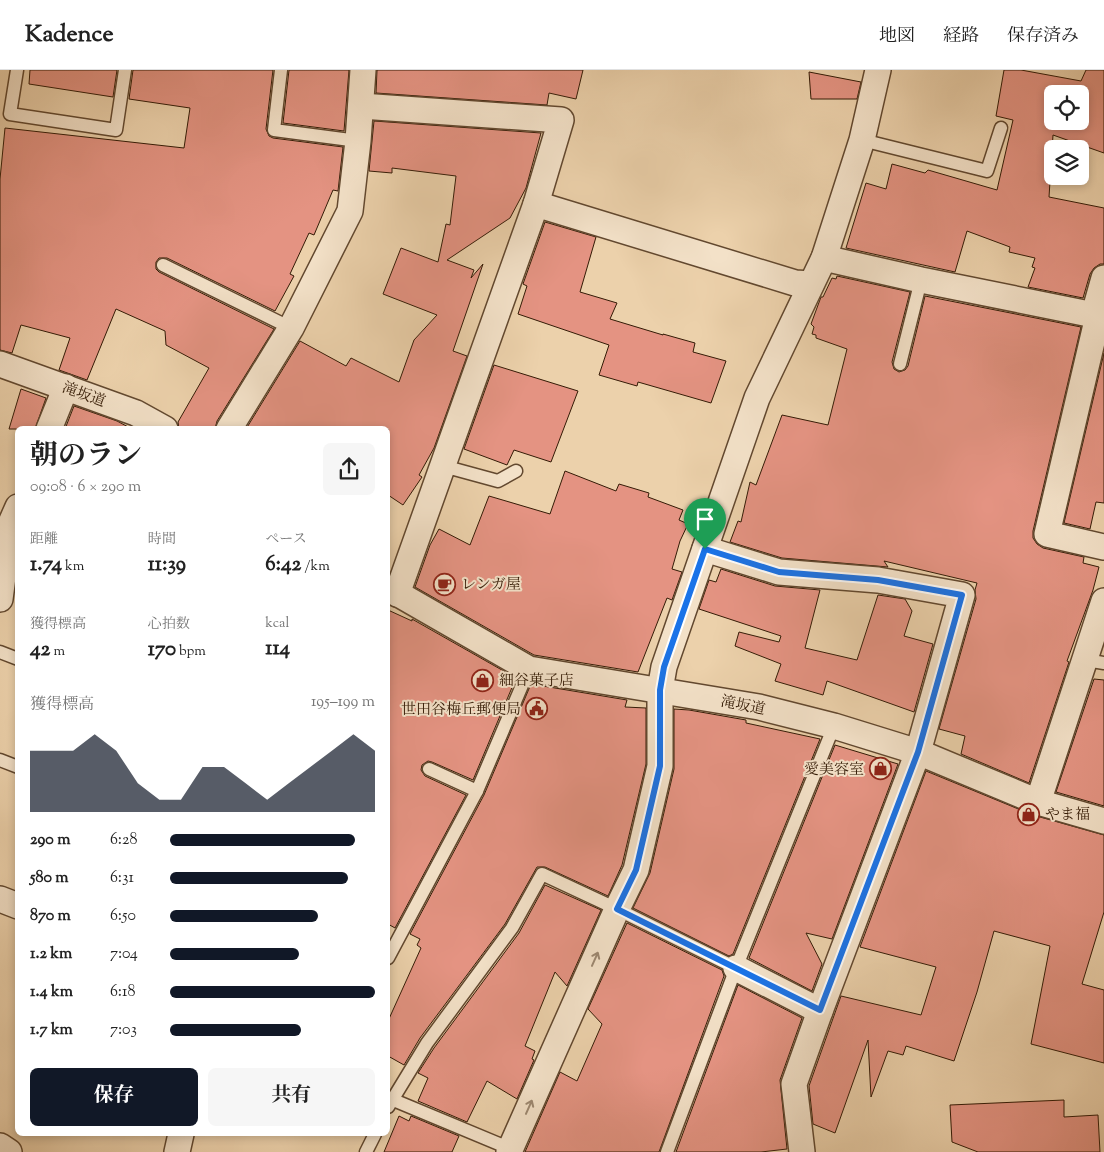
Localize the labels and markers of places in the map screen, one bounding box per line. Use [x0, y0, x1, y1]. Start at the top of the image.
pin [684, 498, 726, 549]
cafe icon: レンガ屋 [433, 572, 457, 596]
place label: レンガ屋 [461, 575, 521, 596]
shop icon: 細谷菓子店 [471, 668, 495, 692]
place label: 細谷菓子店 [499, 671, 574, 692]
public building icon: 世田谷梅丘郵便局 [525, 697, 549, 721]
place label: 世田谷梅丘郵便局 [401, 700, 521, 721]
shop icon: 愛美容室 [868, 757, 892, 781]
place label: 愛美容室 [804, 760, 864, 781]
shop icon: やま福 [1017, 802, 1041, 826]
place label: やま福 [1045, 805, 1090, 826]

